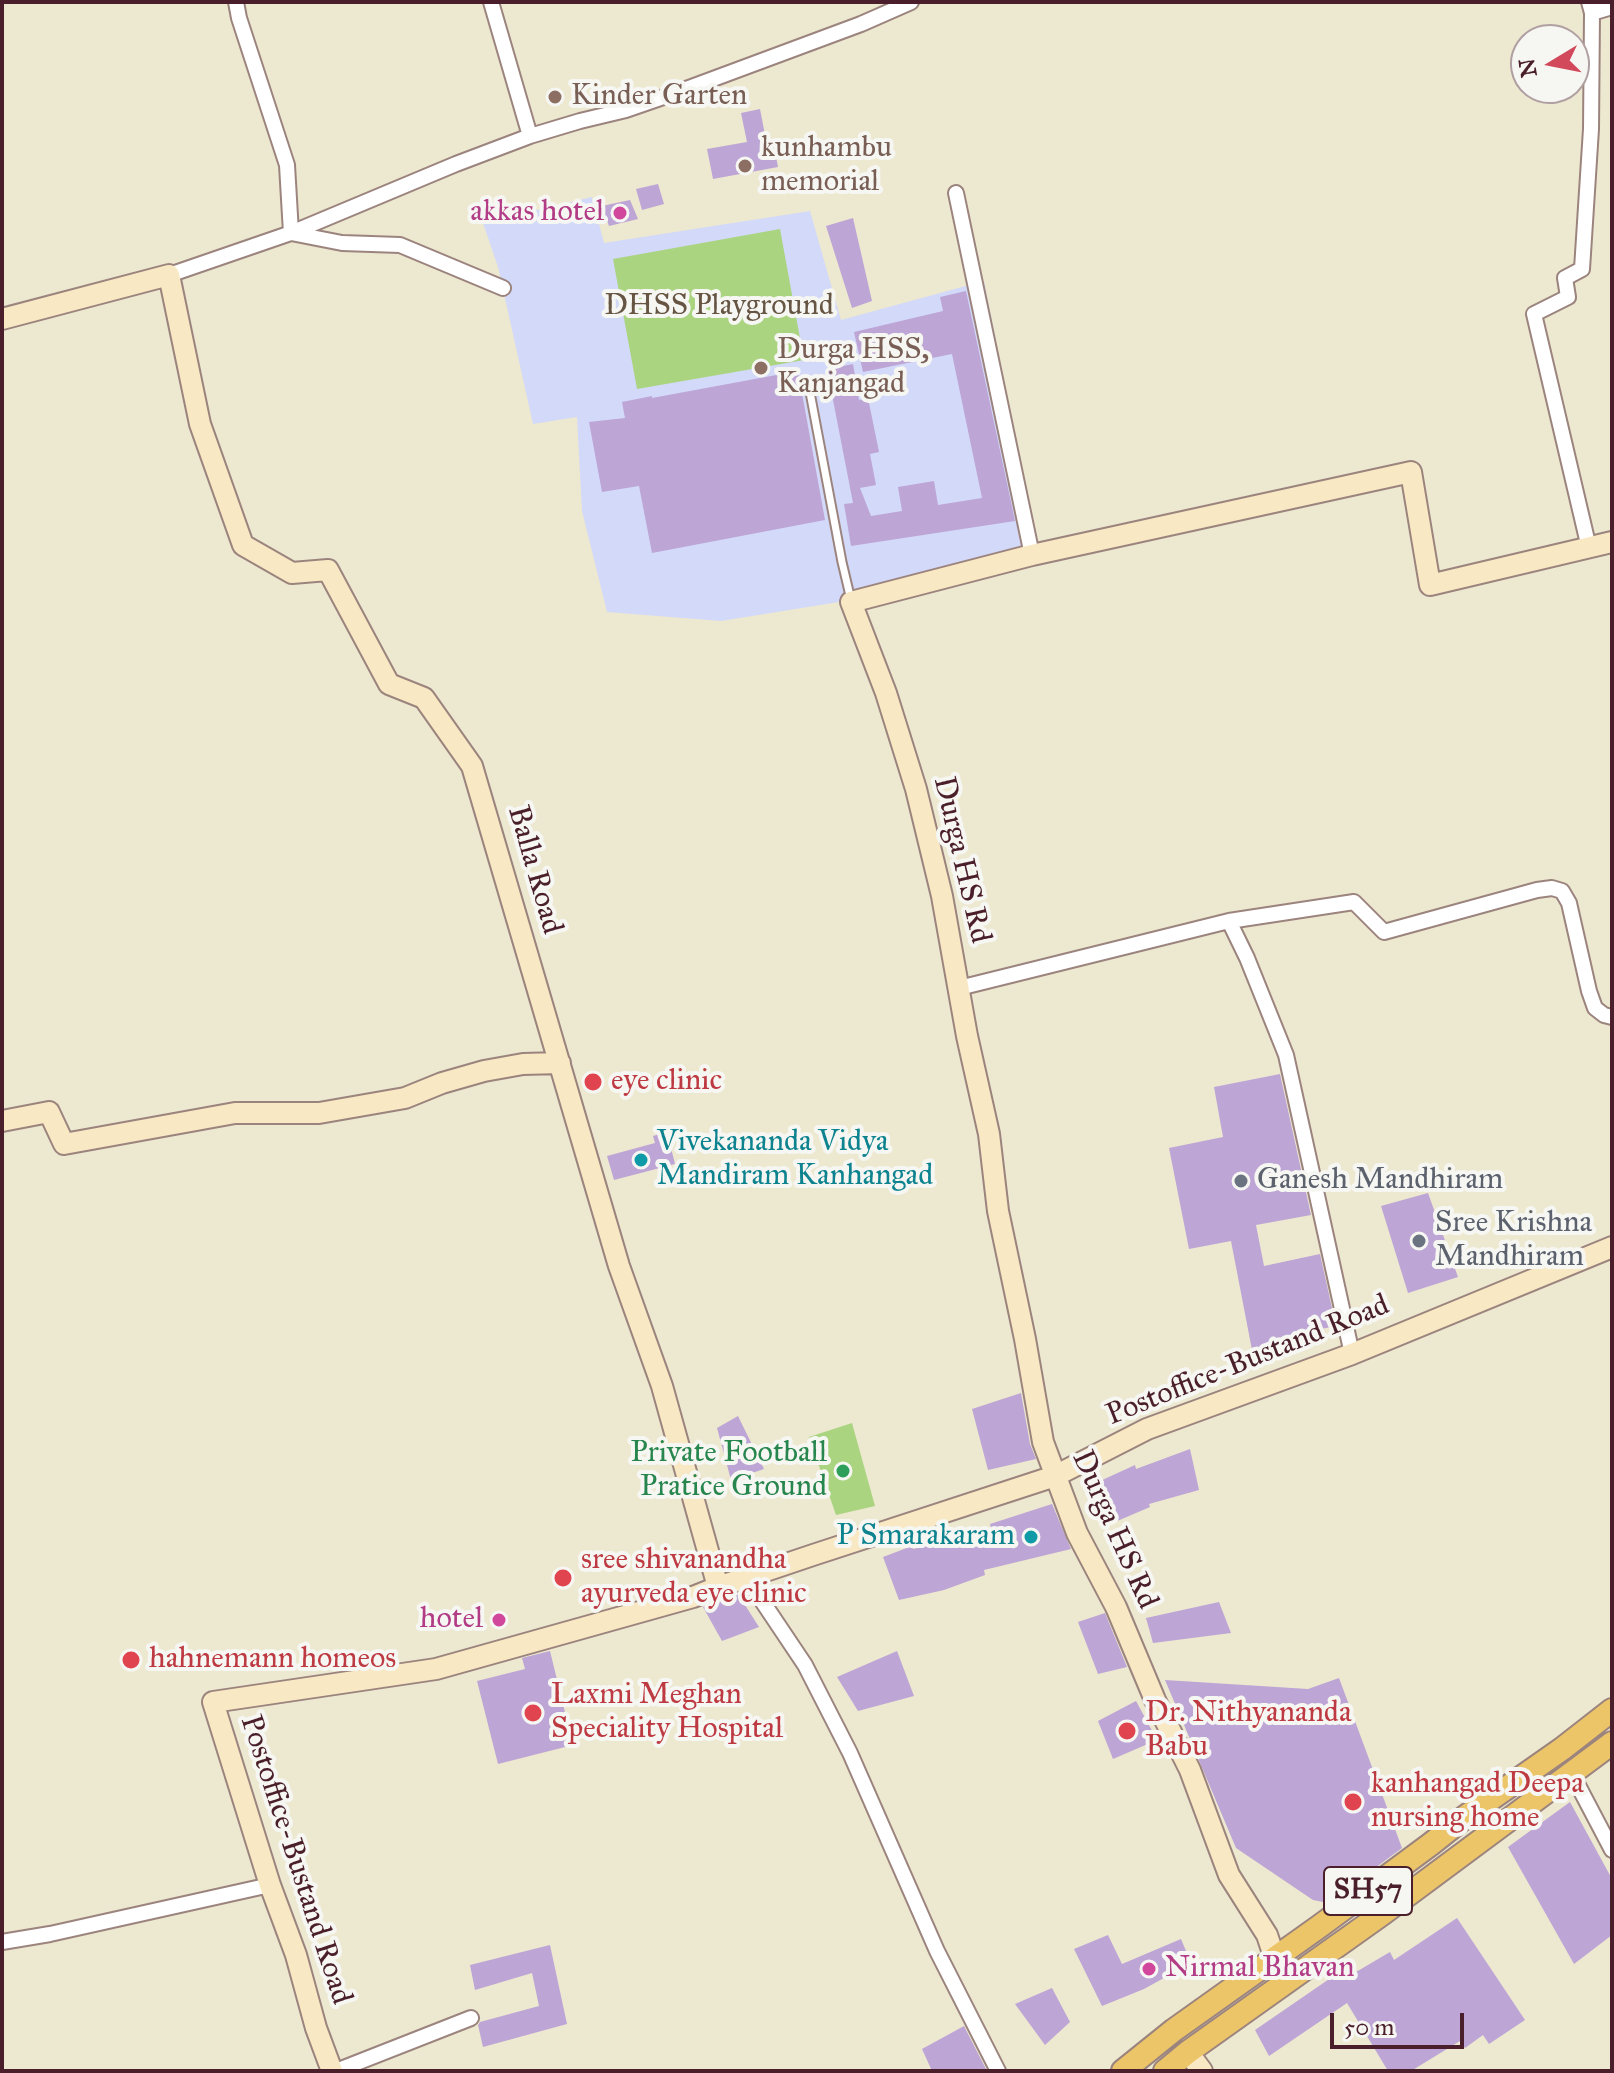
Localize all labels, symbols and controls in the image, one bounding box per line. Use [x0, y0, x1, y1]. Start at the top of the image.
north arrow [1510, 24, 1590, 104]
text: N [1513, 56, 1543, 79]
place label: Kinder Garten [571, 79, 747, 115]
marker: Kinder Garten [546, 88, 564, 106]
place label: kunhambu memorial [761, 131, 892, 202]
marker: kunhambu memorial [736, 157, 754, 175]
place label: akkas hotel [470, 195, 604, 231]
marker: akkas hotel [611, 204, 629, 222]
park label: DHSS Playground [604, 289, 834, 325]
place label: Durga HSS, Kanjangad [777, 333, 929, 404]
marker: Durga HSS, Kanjangad [752, 359, 770, 377]
street label: Durga HS Rd [924, 773, 998, 947]
street label: Balla Road [499, 802, 569, 938]
place label: eye clinic [611, 1064, 722, 1100]
marker: eye clinic [582, 1071, 604, 1093]
place label: Vivekananda Vidya Mandiram Kanhangad [657, 1125, 933, 1196]
marker: Vivekananda Vidya Mandiram Kanhangad [632, 1151, 650, 1169]
place label: Ganesh Mandhiram [1257, 1163, 1503, 1199]
marker: Ganesh Mandhiram [1232, 1172, 1250, 1190]
place label: Sree Krishna Mandhiram [1435, 1206, 1592, 1276]
marker: Sree Krishna Mandhiram [1410, 1232, 1428, 1250]
street label: Postoffice-Bustand Road [1101, 1288, 1395, 1434]
place label: Private Football Pratice Ground [631, 1436, 827, 1506]
street label: Durga HS Rd [1063, 1445, 1165, 1615]
marker: Private Football Pratice Ground [834, 1462, 852, 1480]
place label: P Smarakaram [837, 1519, 1015, 1555]
marker: P Smarakaram [1022, 1528, 1040, 1546]
place label: sree shivanandha ayurveda eye clinic [581, 1543, 807, 1614]
marker: sree shivanandha ayurveda eye clinic [552, 1567, 574, 1589]
place label: hotel [420, 1602, 483, 1638]
marker: hotel [490, 1611, 508, 1629]
place label: hahnemann homeos [149, 1642, 396, 1678]
marker: hahnemann homeos [120, 1649, 142, 1671]
place label: Laxmi Meghan Speciality Hospital [551, 1678, 783, 1748]
place label: Dr. Nithyananda Babu [1145, 1696, 1352, 1766]
marker: Laxmi Meghan Speciality Hospital [522, 1702, 544, 1724]
street label: Postoffice-Bustand Road [231, 1711, 359, 2009]
marker: Dr. Nithyananda Babu [1116, 1720, 1138, 1742]
place label: kanhangad Deepa nursing home [1371, 1767, 1584, 1838]
marker: kanhangad Deepa nursing home [1342, 1791, 1364, 1813]
road number: SH57 [1324, 1867, 1412, 1915]
place label: Nirmal Bhavan [1165, 1951, 1354, 1987]
marker: Nirmal Bhavan [1140, 1960, 1158, 1978]
scale bar [1334, 1997, 1468, 2047]
text: 50 m [1344, 2012, 1394, 2042]

